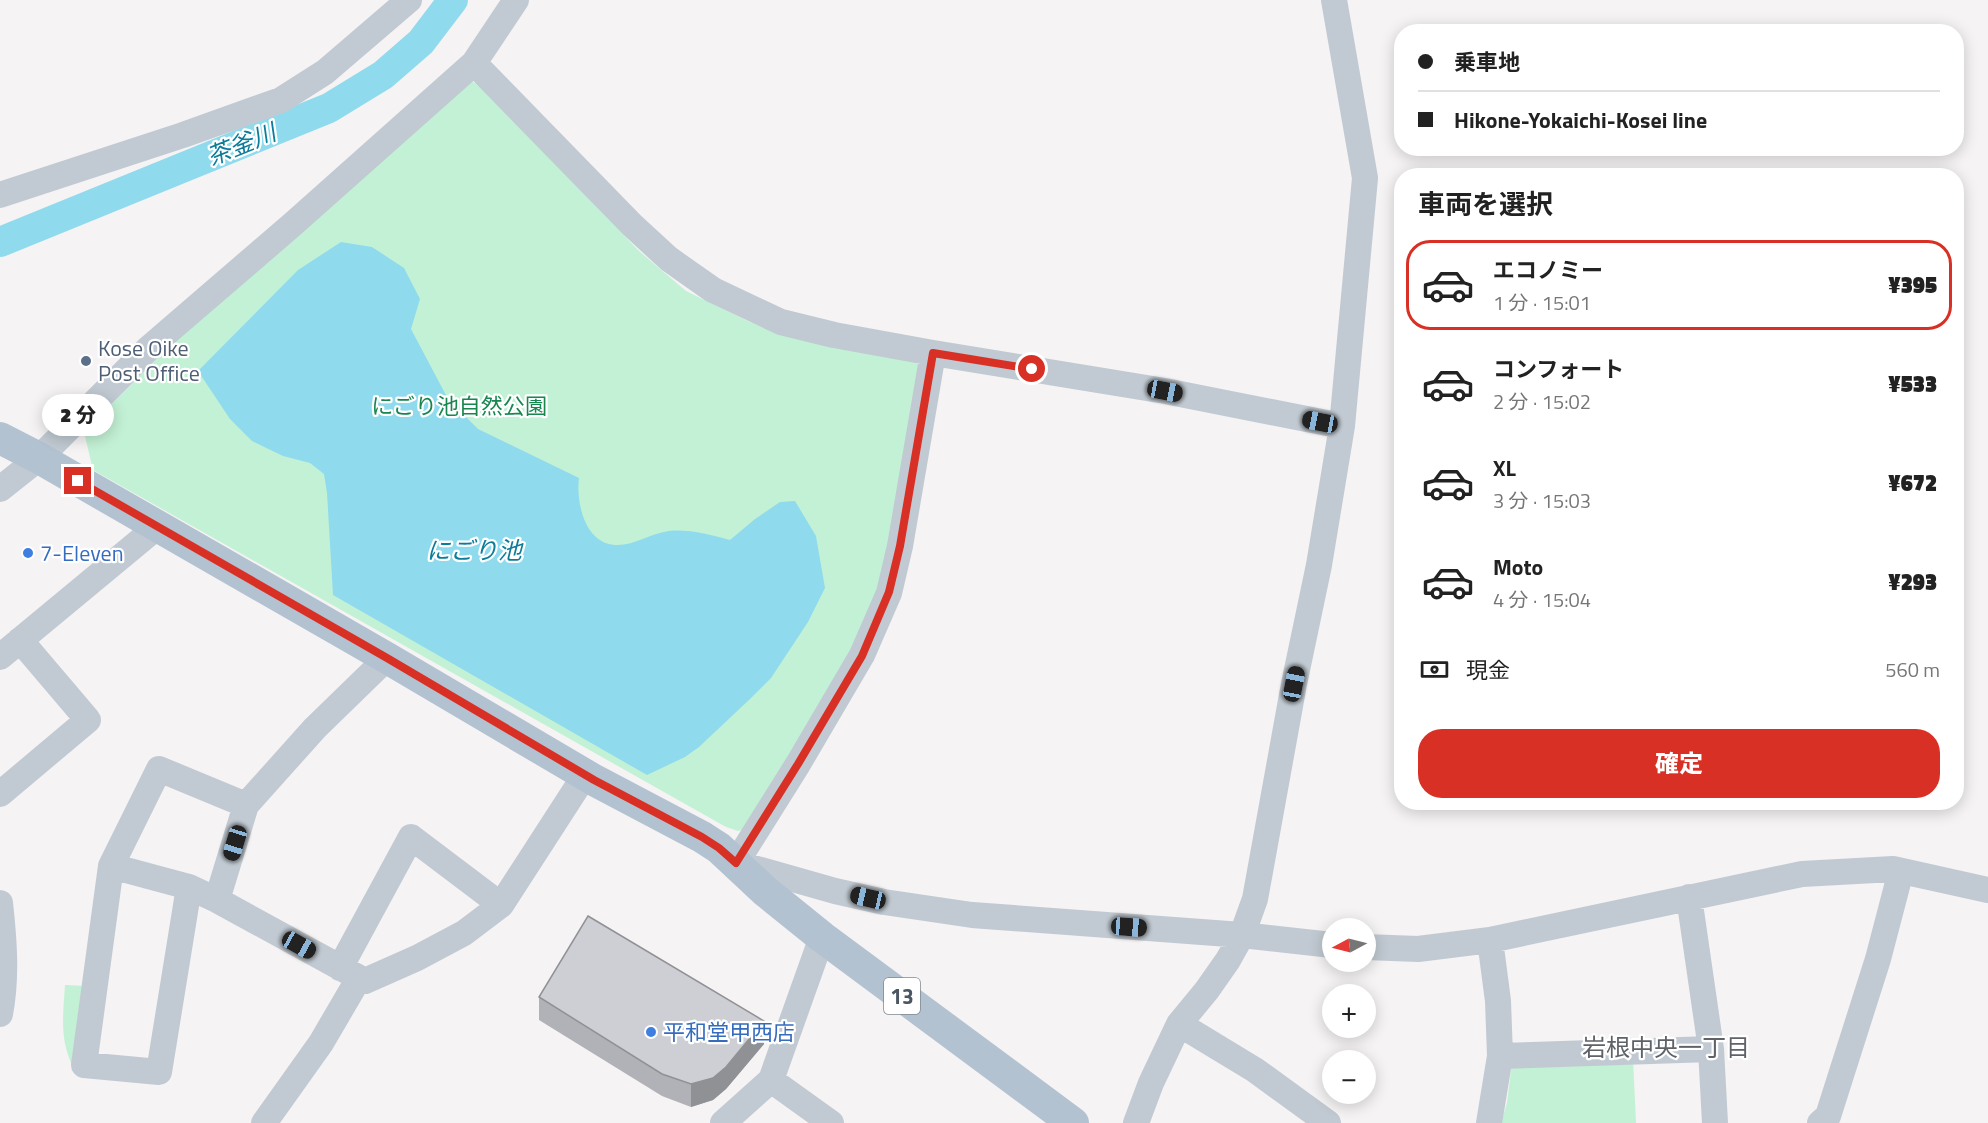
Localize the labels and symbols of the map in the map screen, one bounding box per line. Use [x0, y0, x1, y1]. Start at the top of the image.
water label: 茶釜川 [201, 113, 284, 174]
place label: Kose Oike Post Office [98, 331, 200, 390]
marker: Kose Oike Post Office [79, 354, 93, 368]
route start [1018, 355, 1045, 382]
car [1146, 379, 1184, 403]
park label: にごり池自然公園 [371, 389, 547, 423]
callout: 2 分 [42, 394, 114, 436]
car [1301, 410, 1339, 434]
route end [64, 467, 91, 494]
water label: にごり池 [426, 532, 524, 568]
place label: 7-Eleven [40, 536, 123, 570]
marker: 7-Eleven [21, 546, 35, 560]
car [1282, 665, 1306, 703]
car [221, 823, 249, 863]
car [848, 885, 888, 911]
car [1110, 917, 1148, 937]
north arrow [1322, 918, 1376, 972]
car [279, 928, 319, 962]
road number: 13 [884, 978, 920, 1014]
place label: 平和堂甲西店 [663, 1015, 795, 1049]
marker: 平和堂甲西店 [644, 1025, 658, 1039]
district label: 岩根中央一丁目 [1582, 1029, 1750, 1065]

